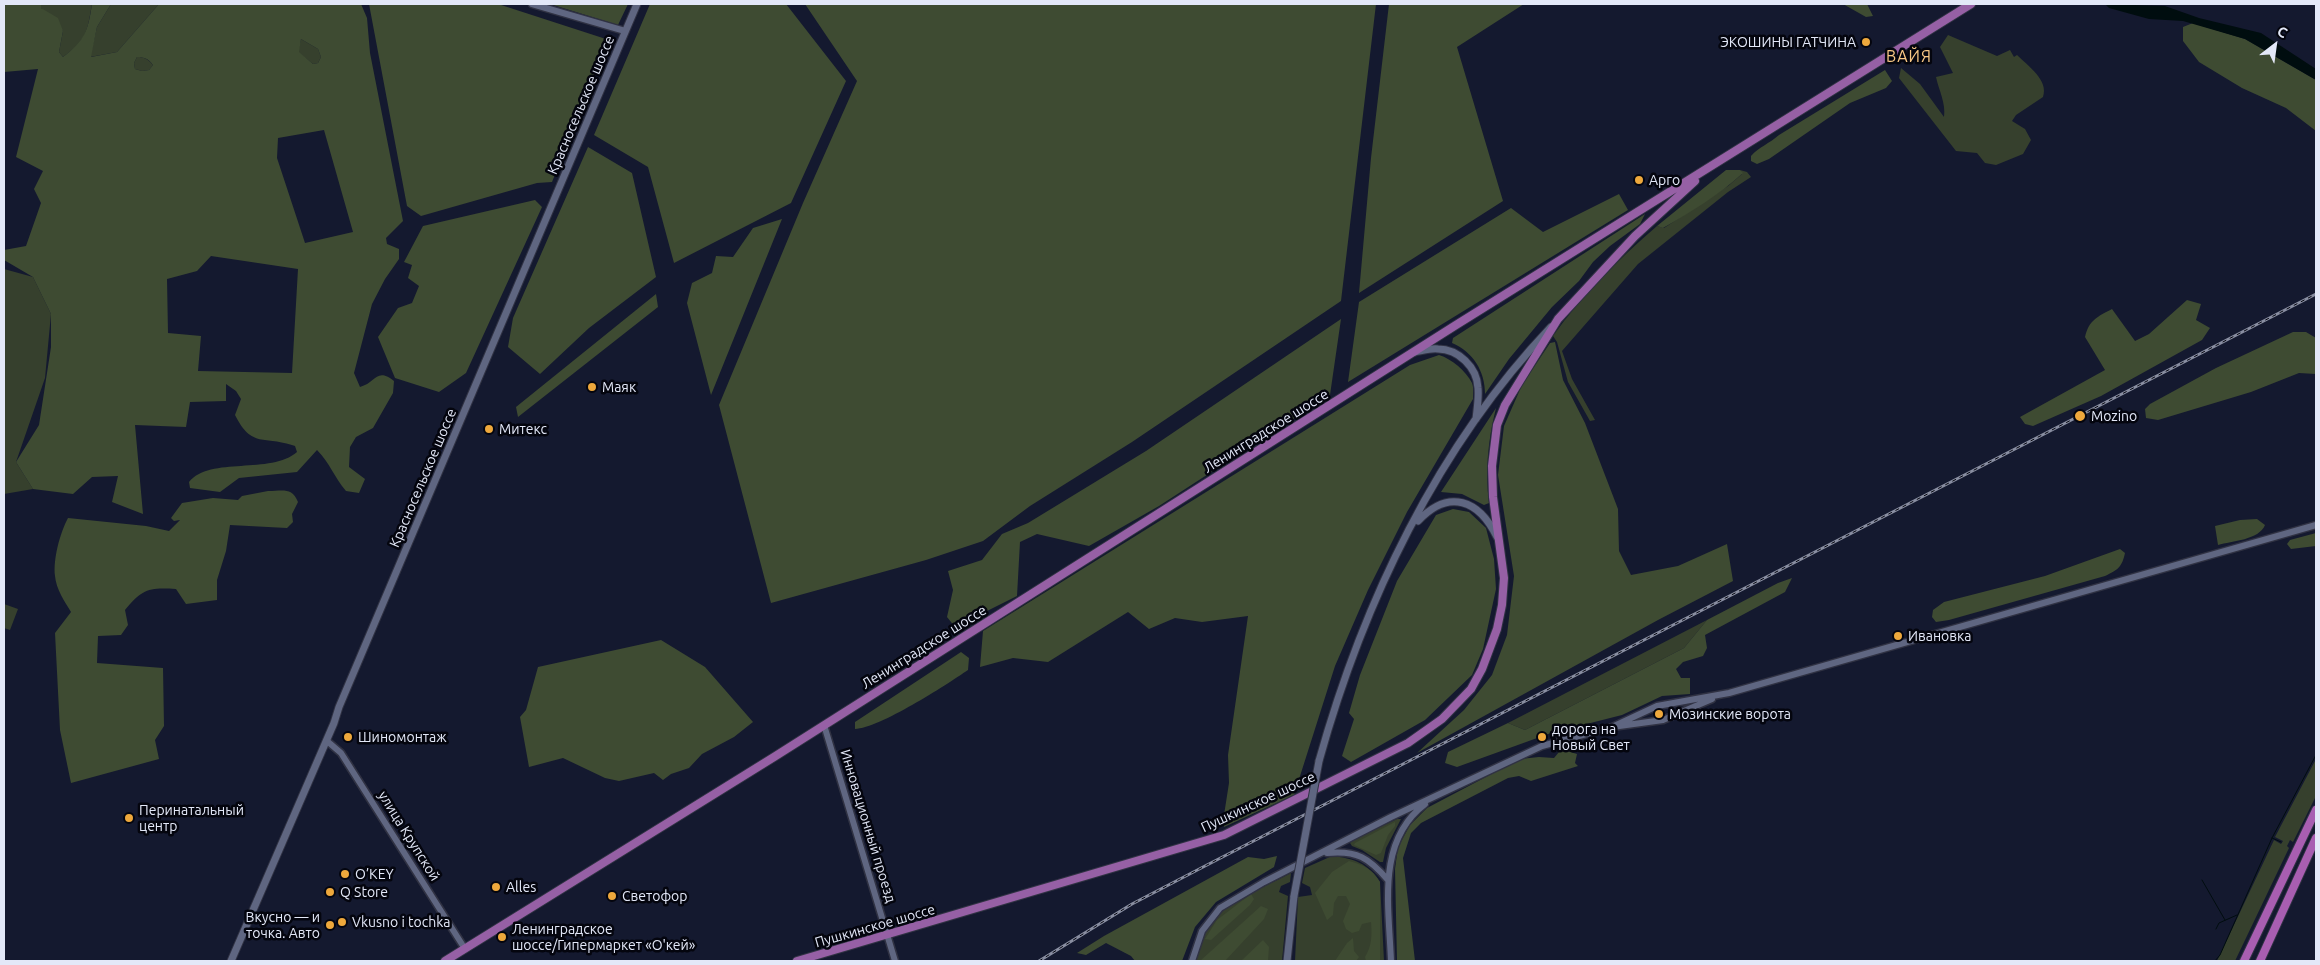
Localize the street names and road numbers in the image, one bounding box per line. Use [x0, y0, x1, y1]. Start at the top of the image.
street label: Красносельское шоссе [544, 33, 618, 177]
street label: Ленинградское шоссе [1200, 386, 1332, 476]
street label: Красносельское шоссе [386, 406, 460, 550]
street label: Ленинградское шоссе [858, 602, 990, 692]
street label: Инновационный проезд [837, 747, 899, 905]
street label: Пушкинское шоссе [1198, 768, 1318, 836]
street label: улица Крупской [375, 788, 443, 884]
street label: Пушкинское шоссе [813, 901, 937, 951]

